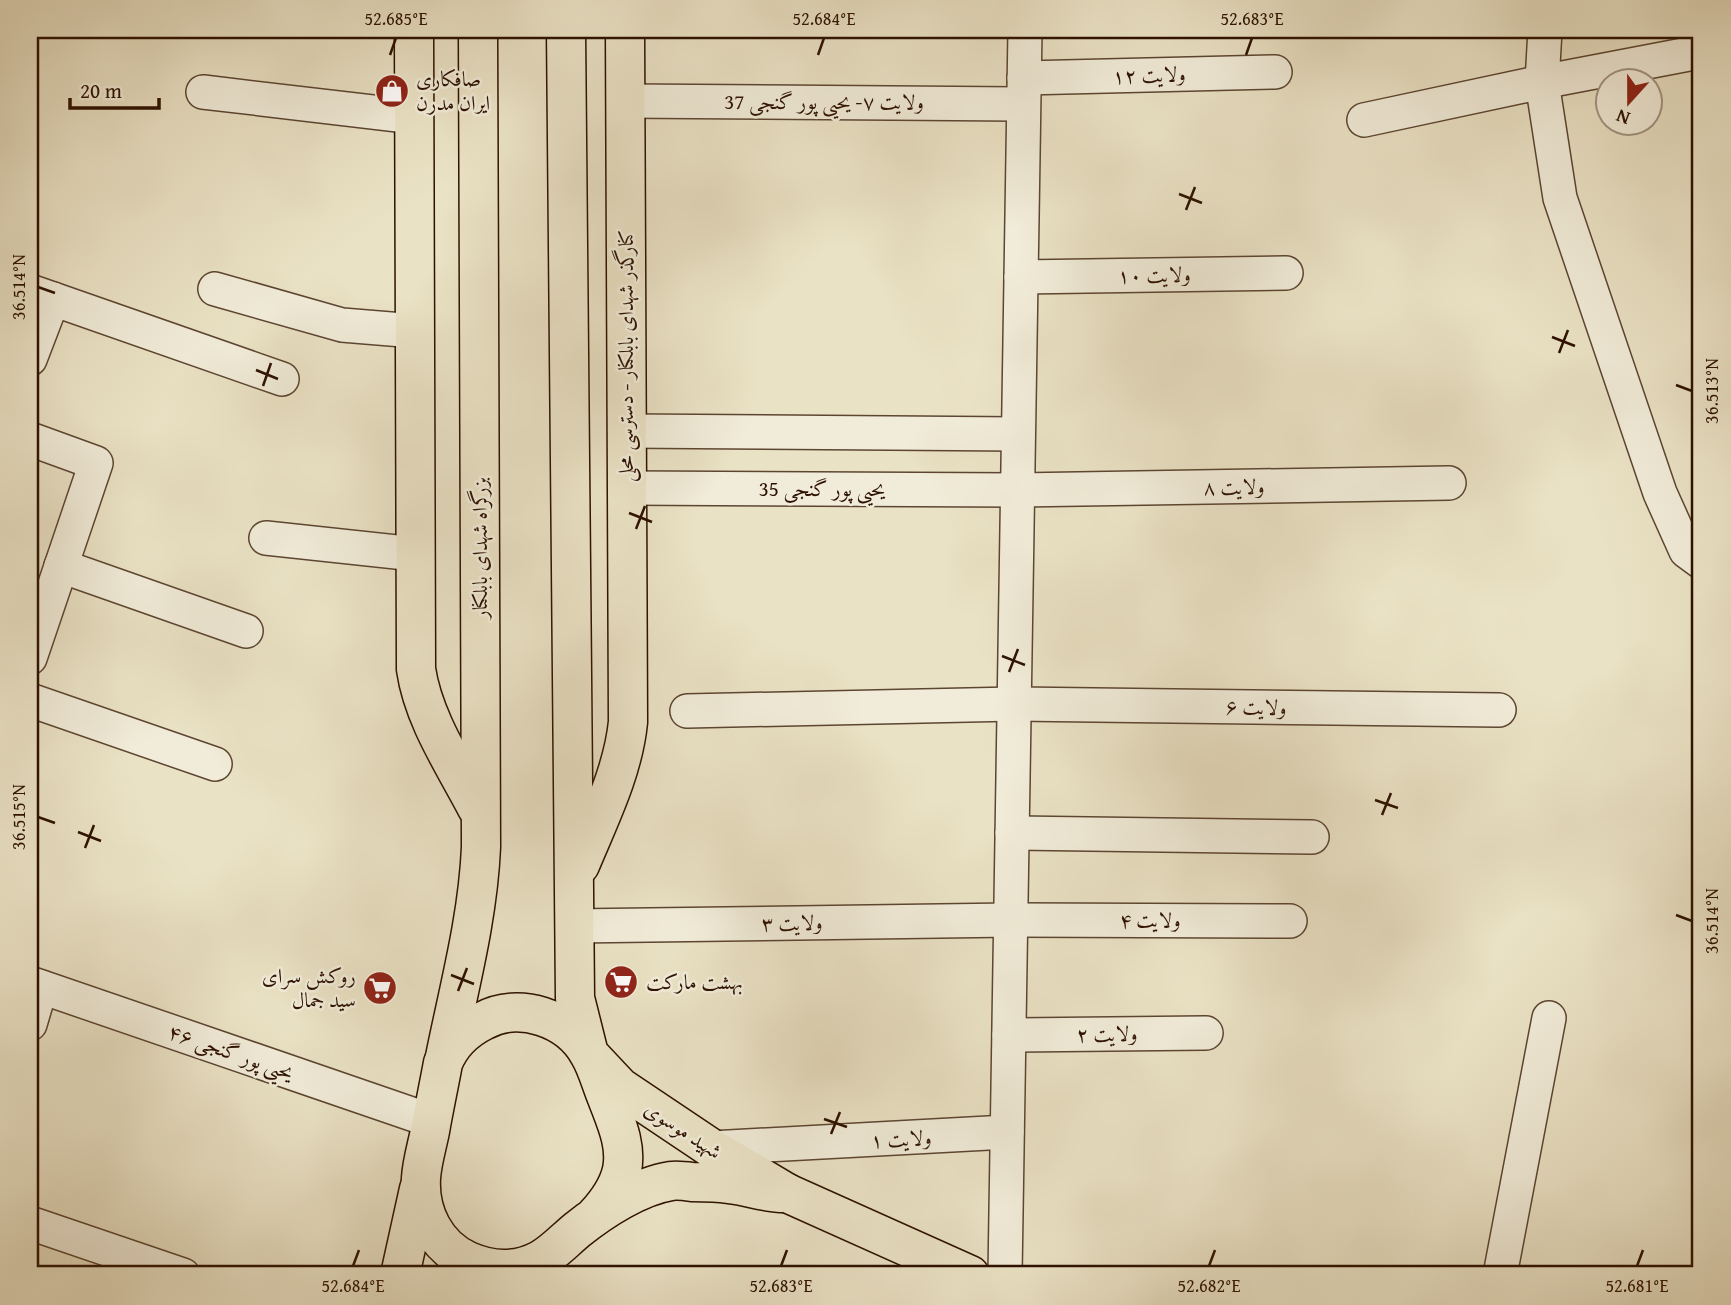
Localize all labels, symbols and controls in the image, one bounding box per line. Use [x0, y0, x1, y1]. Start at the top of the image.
text: 52.685°E [364, 5, 428, 32]
text: 52.684°E [792, 5, 856, 32]
text: 52.683°E [1220, 5, 1284, 32]
street label: ولایت ۱۲ [1112, 58, 1186, 91]
place label: صافکاری ایران مدرن [416, 63, 490, 118]
scale bar [70, 66, 159, 110]
north arrow [1594, 66, 1664, 136]
shop icon: صافکاری ایران مدرن [373, 72, 411, 110]
text: 20 m [80, 75, 122, 106]
street label: ولایت ۷- یحیی پور گنجی 37 [724, 86, 924, 120]
text: N [1612, 102, 1634, 133]
street label: کنارگذر شهدای بابلکنار - دسترسی محلی [610, 230, 642, 482]
text: 36.514°N [5, 254, 32, 320]
street label: ولایت ۱۰ [1117, 258, 1191, 291]
text: 36.513°N [1698, 358, 1725, 424]
street label: ولایت ۸ [1203, 470, 1265, 503]
street label: یحیی پور گنجی 35 [759, 473, 886, 507]
street label: بزرگراه شهدای بابلکنار [464, 477, 495, 621]
street label: ولایت ۶ [1225, 690, 1287, 723]
text: 36.515°N [5, 784, 32, 850]
text: 36.514°N [1698, 888, 1725, 954]
street label: ولایت ۴ [1119, 904, 1181, 935]
street label: ولایت ۳ [761, 906, 823, 939]
place label: روکش سرای سید جمال [262, 960, 356, 1015]
supermarket icon: بهشت مارکت [602, 963, 640, 1001]
place label: بهشت مارکت [646, 966, 743, 997]
supermarket icon: روکش سرای سید جمال [361, 969, 399, 1007]
street label: یحیی پور گنجی ۴۶ [163, 1016, 299, 1091]
street label: ولایت ۲ [1076, 1017, 1138, 1050]
street label: شهید موسوی [638, 1093, 728, 1166]
street label: ولایت ۱ [870, 1121, 932, 1156]
text: 52.684°E [321, 1272, 385, 1299]
text: 52.683°E [749, 1272, 813, 1299]
text: 52.682°E [1177, 1272, 1241, 1299]
text: 52.681°E [1605, 1272, 1669, 1299]

